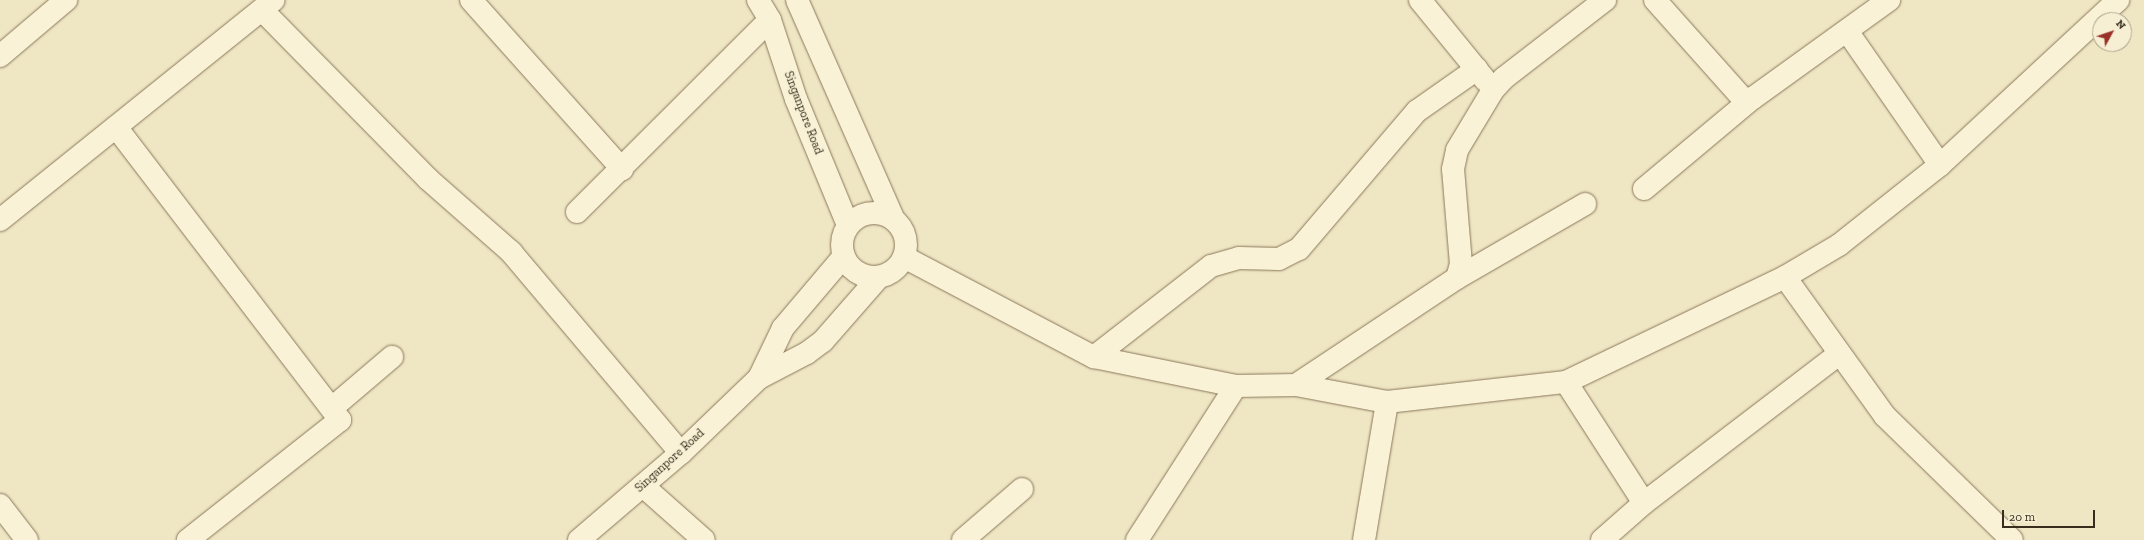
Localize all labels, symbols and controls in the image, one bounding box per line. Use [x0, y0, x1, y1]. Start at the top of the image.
north arrow [2092, 12, 2132, 52]
text: N [2113, 17, 2128, 32]
street label: Singanpore Road [781, 69, 825, 157]
street label: Singanpore Road [633, 426, 707, 496]
scale bar [2004, 502, 2097, 528]
text: 20 m [2009, 510, 2035, 524]

